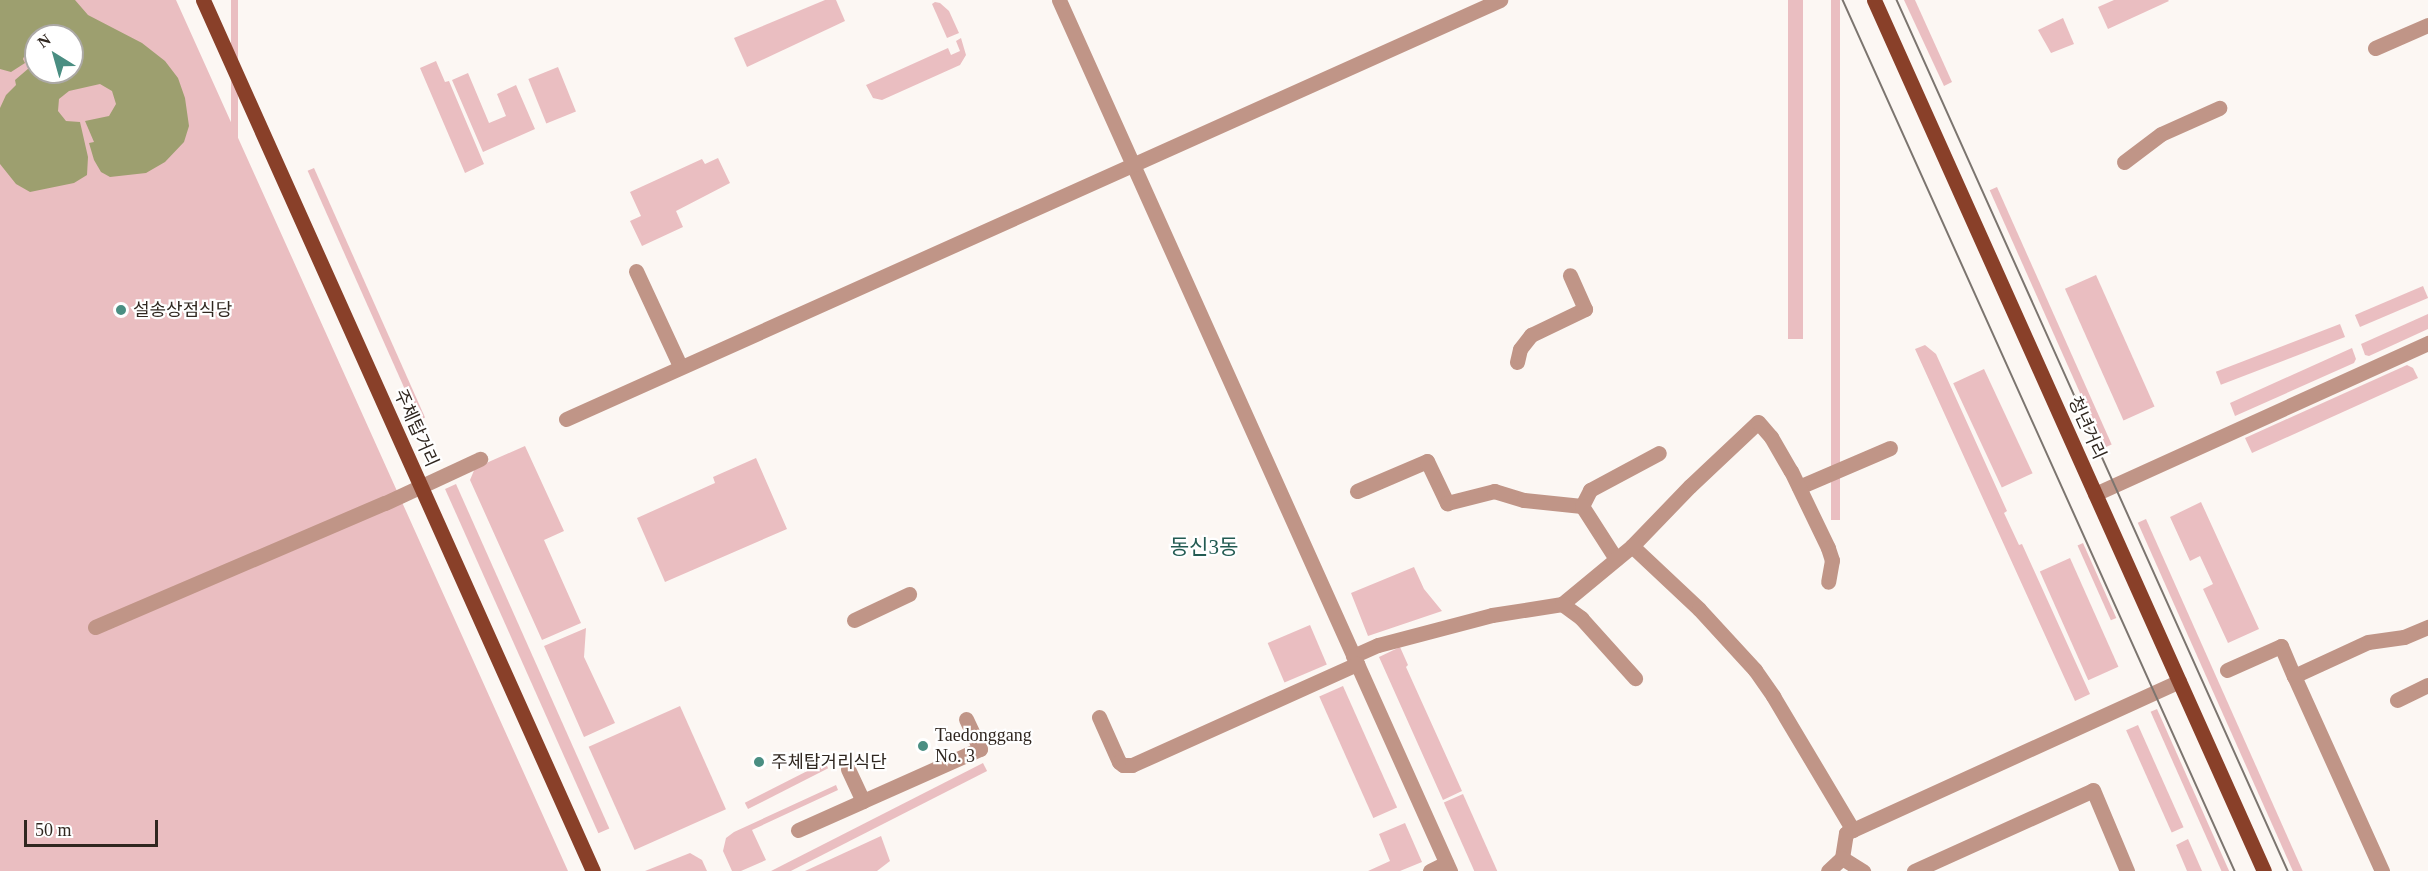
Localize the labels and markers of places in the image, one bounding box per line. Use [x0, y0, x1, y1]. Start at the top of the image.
place label: 설송상점식당 [133, 299, 232, 321]
marker: 설송상점식당 [114, 303, 128, 317]
place label: Taedonggang No. 3 [935, 725, 1032, 768]
marker: Taedonggang No. 3 [916, 739, 930, 753]
place label: 주체탑거리식단 [771, 751, 887, 773]
marker: 주체탑거리식단 [752, 755, 766, 769]

